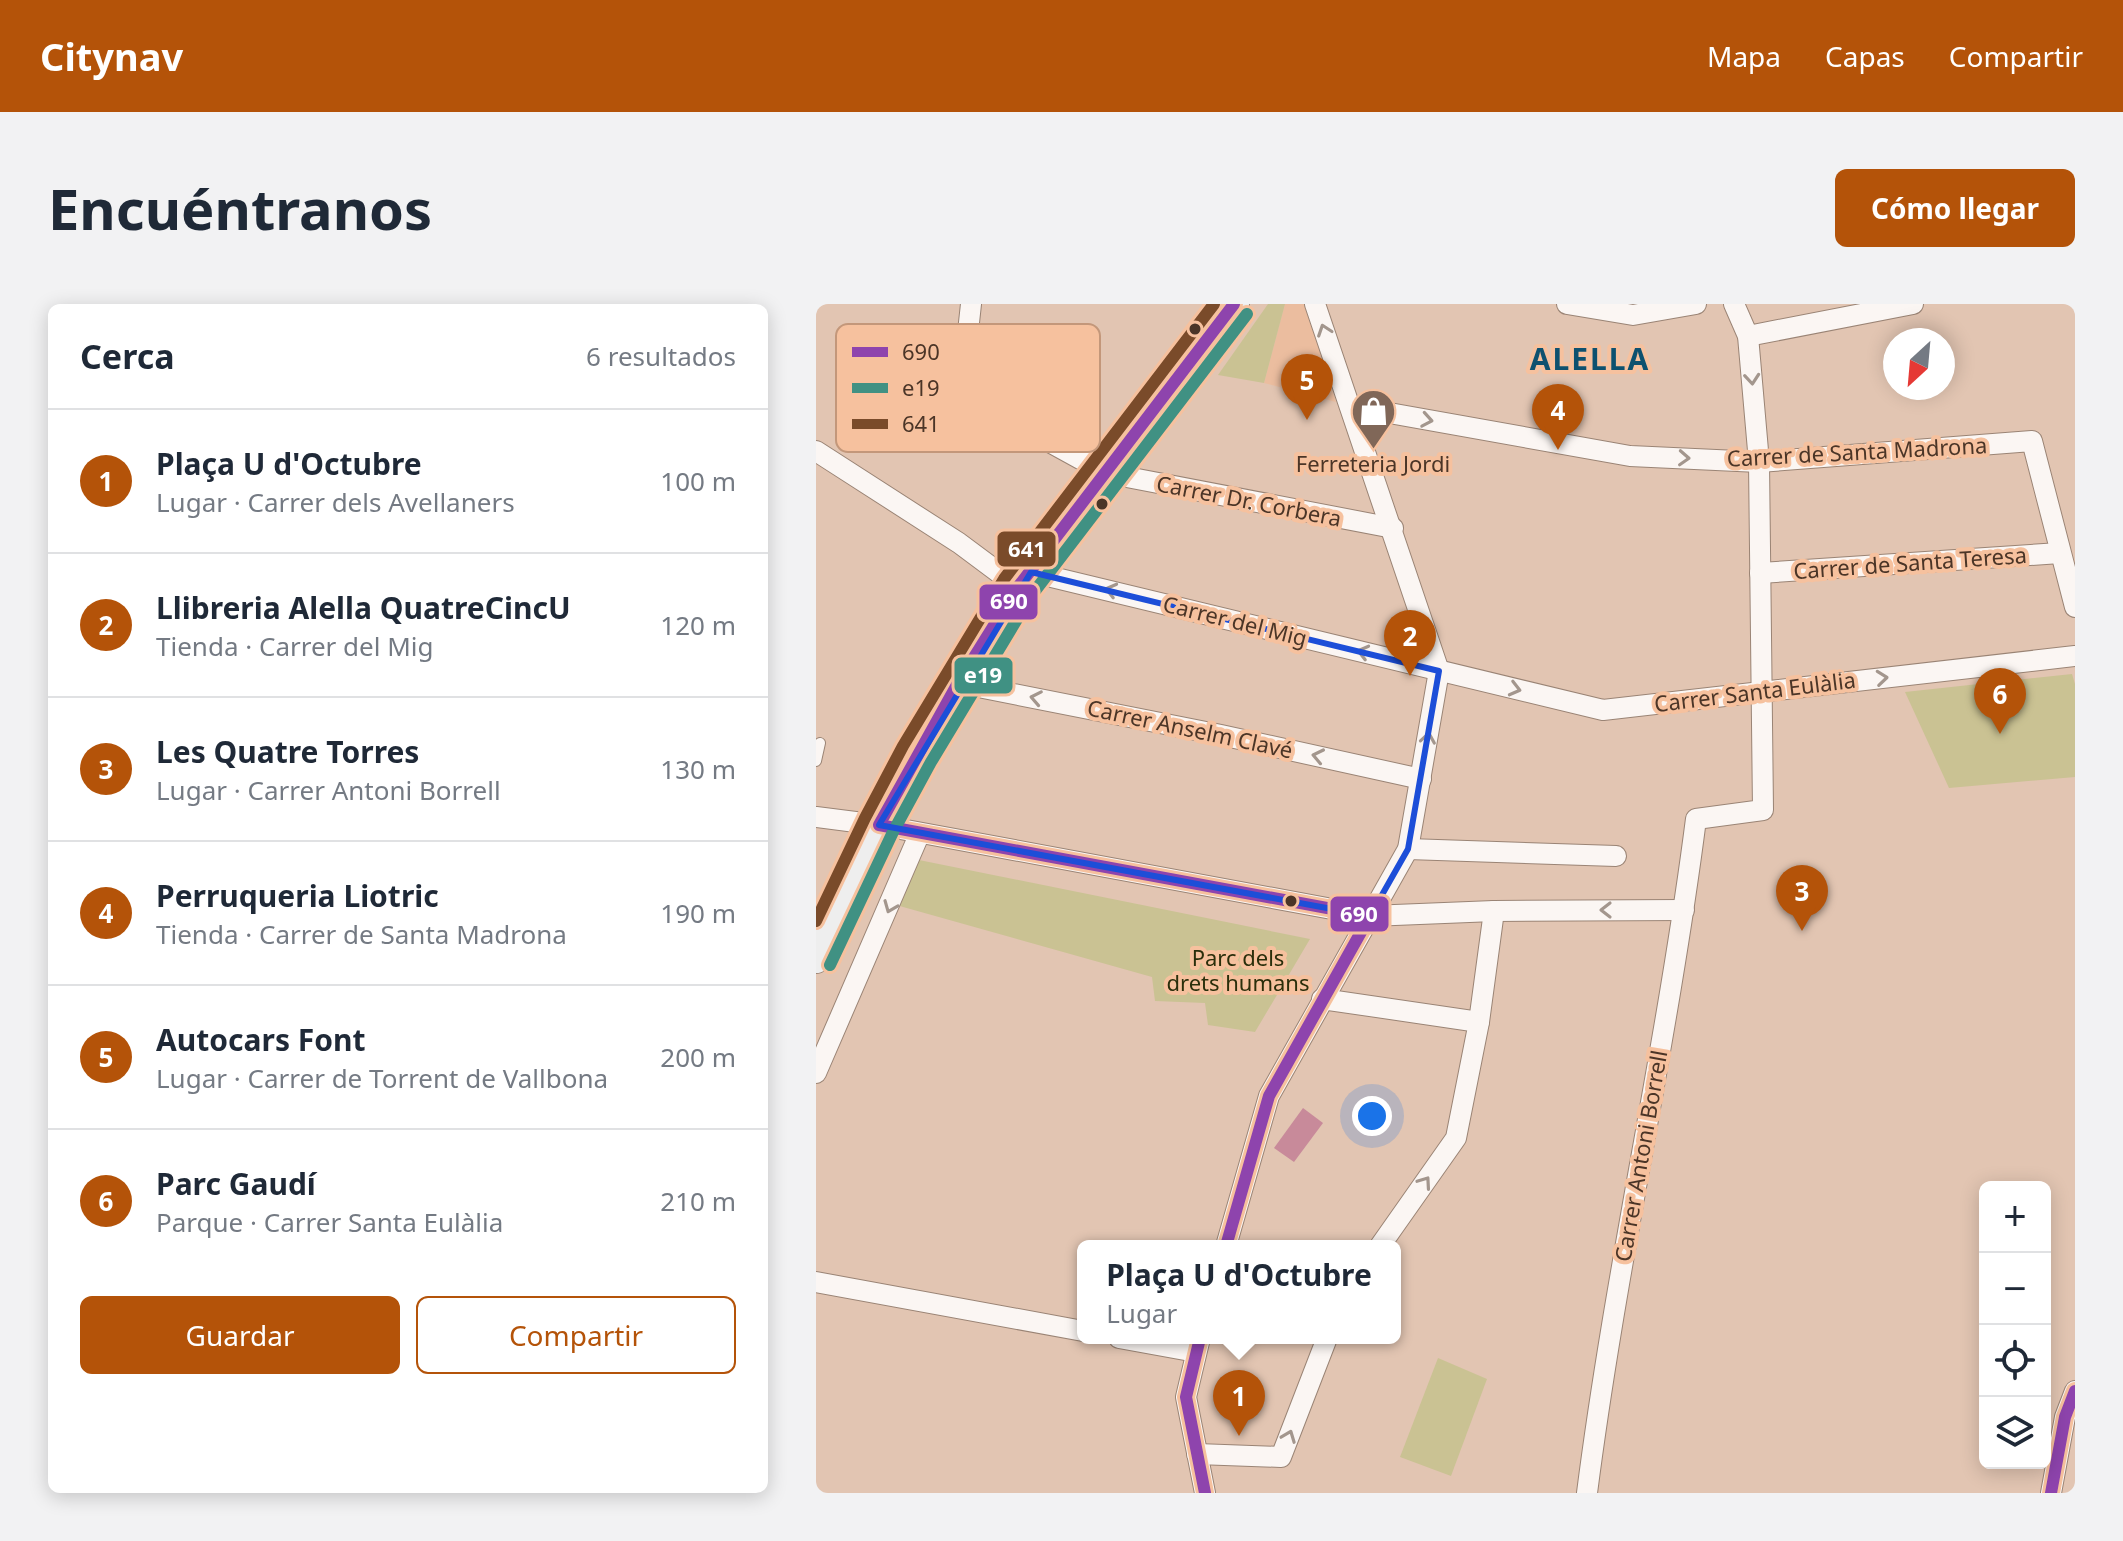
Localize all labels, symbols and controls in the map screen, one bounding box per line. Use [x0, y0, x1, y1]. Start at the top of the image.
text: Citynav [40, 30, 183, 82]
text: Mapa [1707, 37, 1781, 75]
text: Capas [1825, 37, 1905, 75]
text: Compartir [1949, 37, 2083, 75]
button: Cómo llegar [1835, 169, 2075, 247]
text: Encuéntranos [48, 170, 432, 246]
unlabelled marker [1187, 321, 1203, 337]
legend [836, 324, 1100, 452]
one-way arrow [1317, 324, 1333, 338]
north arrow [1883, 328, 1955, 400]
text: Cerca [80, 333, 175, 379]
text: 690 [902, 336, 940, 366]
text: 6 resultados [586, 338, 736, 374]
district label: ALELLA [1530, 338, 1650, 379]
pin: 5 [1281, 354, 1333, 420]
text: e19 [902, 372, 940, 402]
one-way arrow [1743, 373, 1760, 386]
pin: 4 [1532, 384, 1584, 450]
shop icon: Ferreteria Jordi [1349, 387, 1397, 450]
text: 641 [902, 408, 940, 438]
one-way arrow [1420, 411, 1434, 428]
street label: Carrer de Santa Madrona [1726, 429, 1988, 473]
text: Plaça U d'Octubre [156, 443, 422, 484]
place label: Ferreteria Jordi [1296, 448, 1450, 478]
one-way arrow [1678, 450, 1691, 467]
text: 1 [99, 463, 113, 499]
text: 100 m [660, 463, 736, 499]
street label: Carrer Dr. Corbera [1154, 467, 1344, 533]
text: Lugar · Carrer dels Avellaners [156, 484, 515, 520]
unlabelled marker [1094, 496, 1110, 512]
line badge: 641 [996, 530, 1057, 568]
text: 641 [1008, 533, 1046, 563]
street label: Carrer de Santa Teresa [1792, 539, 2028, 585]
one-way arrow [1104, 582, 1118, 599]
line badge: 690 [978, 583, 1039, 621]
text: 690 [990, 585, 1028, 615]
text: Llibreria Alella QuatreCincU [156, 587, 571, 628]
street label: Carrer del Mig [1160, 588, 1311, 652]
text: 2 [99, 607, 113, 643]
text: 120 m [660, 607, 736, 643]
pin: 2 [1384, 610, 1436, 676]
text: Tienda · Carrer del Mig [156, 628, 434, 664]
one-way arrow [1357, 644, 1371, 661]
line badge: e19 [953, 656, 1014, 695]
text: e19 [964, 659, 1002, 689]
street label: Carrer Santa Eulàlia [1652, 664, 1857, 718]
pin: 6 [1974, 668, 2026, 734]
one-way arrow [1876, 669, 1889, 686]
one-way arrow [1508, 680, 1521, 697]
one-way arrow [1029, 690, 1043, 707]
street label: Carrer Anselm Clavé [1085, 692, 1296, 764]
text: Les Quatre Torres [156, 731, 419, 772]
one-way arrow [1419, 731, 1436, 745]
one-way arrow [1311, 748, 1325, 765]
text: 3 [99, 751, 113, 787]
text: 130 m [660, 751, 736, 787]
text: Lugar · Carrer Antoni Borrell [156, 772, 501, 808]
pin: 3 [1776, 865, 1828, 931]
text: Perruqueria Liotric [156, 875, 439, 916]
unlabelled marker [1283, 893, 1299, 909]
text: 4 [99, 895, 113, 931]
text: 190 m [660, 895, 736, 931]
line badge: 690 [1329, 895, 1390, 933]
text: 690 [1340, 898, 1378, 928]
one-way arrow [883, 899, 899, 913]
one-way arrow [1599, 901, 1612, 919]
text: Tienda · Carrer de Santa Madrona [156, 916, 567, 952]
park label: Parc dels drets humans [1166, 942, 1310, 997]
text: Autocars Font [156, 1019, 366, 1060]
text: 5 [99, 1039, 113, 1075]
text: 200 m [660, 1039, 736, 1075]
street label: Carrer Antoni Borrell [1607, 1048, 1673, 1264]
text: Lugar · Carrer de Torrent de Vallbona [156, 1060, 608, 1096]
your location [1352, 1096, 1392, 1136]
text: Parc Gaudí [156, 1163, 316, 1204]
one-way arrow [1415, 1177, 1430, 1191]
map controls [1979, 1181, 2051, 1469]
button: + [1979, 1181, 2051, 1253]
text: 6 [99, 1183, 113, 1219]
text: 210 m [660, 1183, 736, 1219]
text: Parque · Carrer Santa Eulàlia [156, 1204, 503, 1240]
popup [1077, 1240, 1401, 1344]
button: − [1979, 1253, 2051, 1325]
text: Plaça U d'Octubre [1106, 1254, 1372, 1295]
text: Lugar [1106, 1295, 1177, 1331]
button: Guardar [80, 1296, 400, 1374]
button: Compartir [416, 1296, 736, 1374]
button: locate [1979, 1325, 2051, 1397]
pin: 1 [1213, 1370, 1265, 1436]
button: layers [1979, 1397, 2051, 1469]
one-way arrow [1279, 1430, 1296, 1444]

